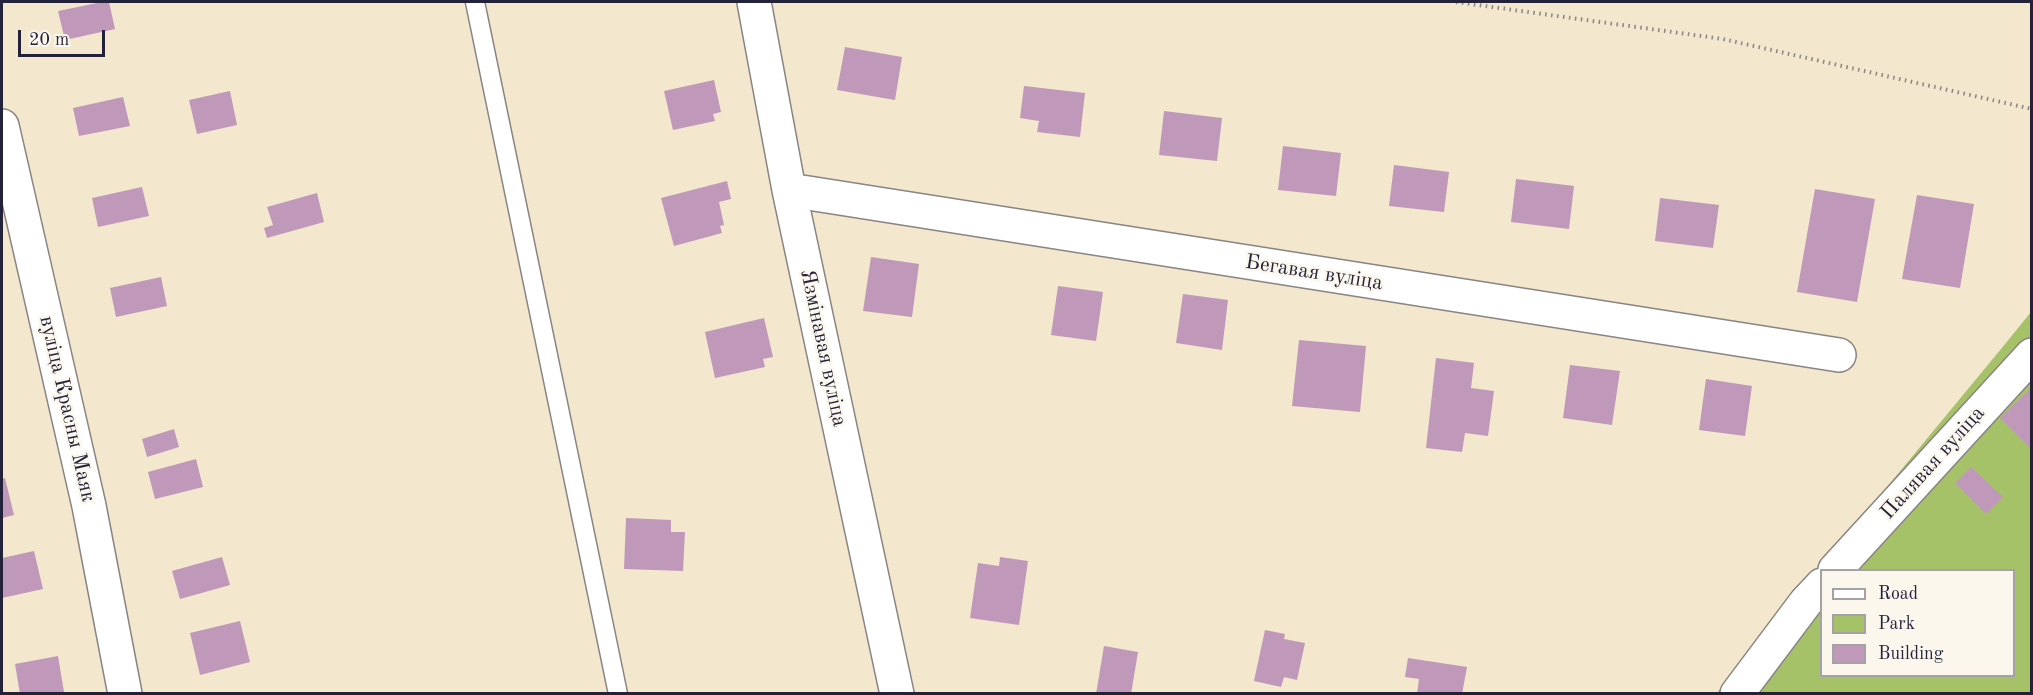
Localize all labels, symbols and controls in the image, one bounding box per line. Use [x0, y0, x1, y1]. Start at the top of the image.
scale bar [21, 18, 108, 56]
text: 20 m [29, 31, 69, 49]
street label: Бегавая вуліца [1243, 250, 1385, 296]
street label: Язмінавая вуліца [794, 267, 852, 429]
street label: вуліца Красны Маяк [33, 313, 101, 505]
street label: Палявая вуліца [1876, 401, 1990, 525]
legend [1820, 569, 2015, 677]
text: Road [1878, 585, 1918, 603]
text: Park [1878, 615, 1915, 633]
text: Building [1878, 645, 1943, 663]

